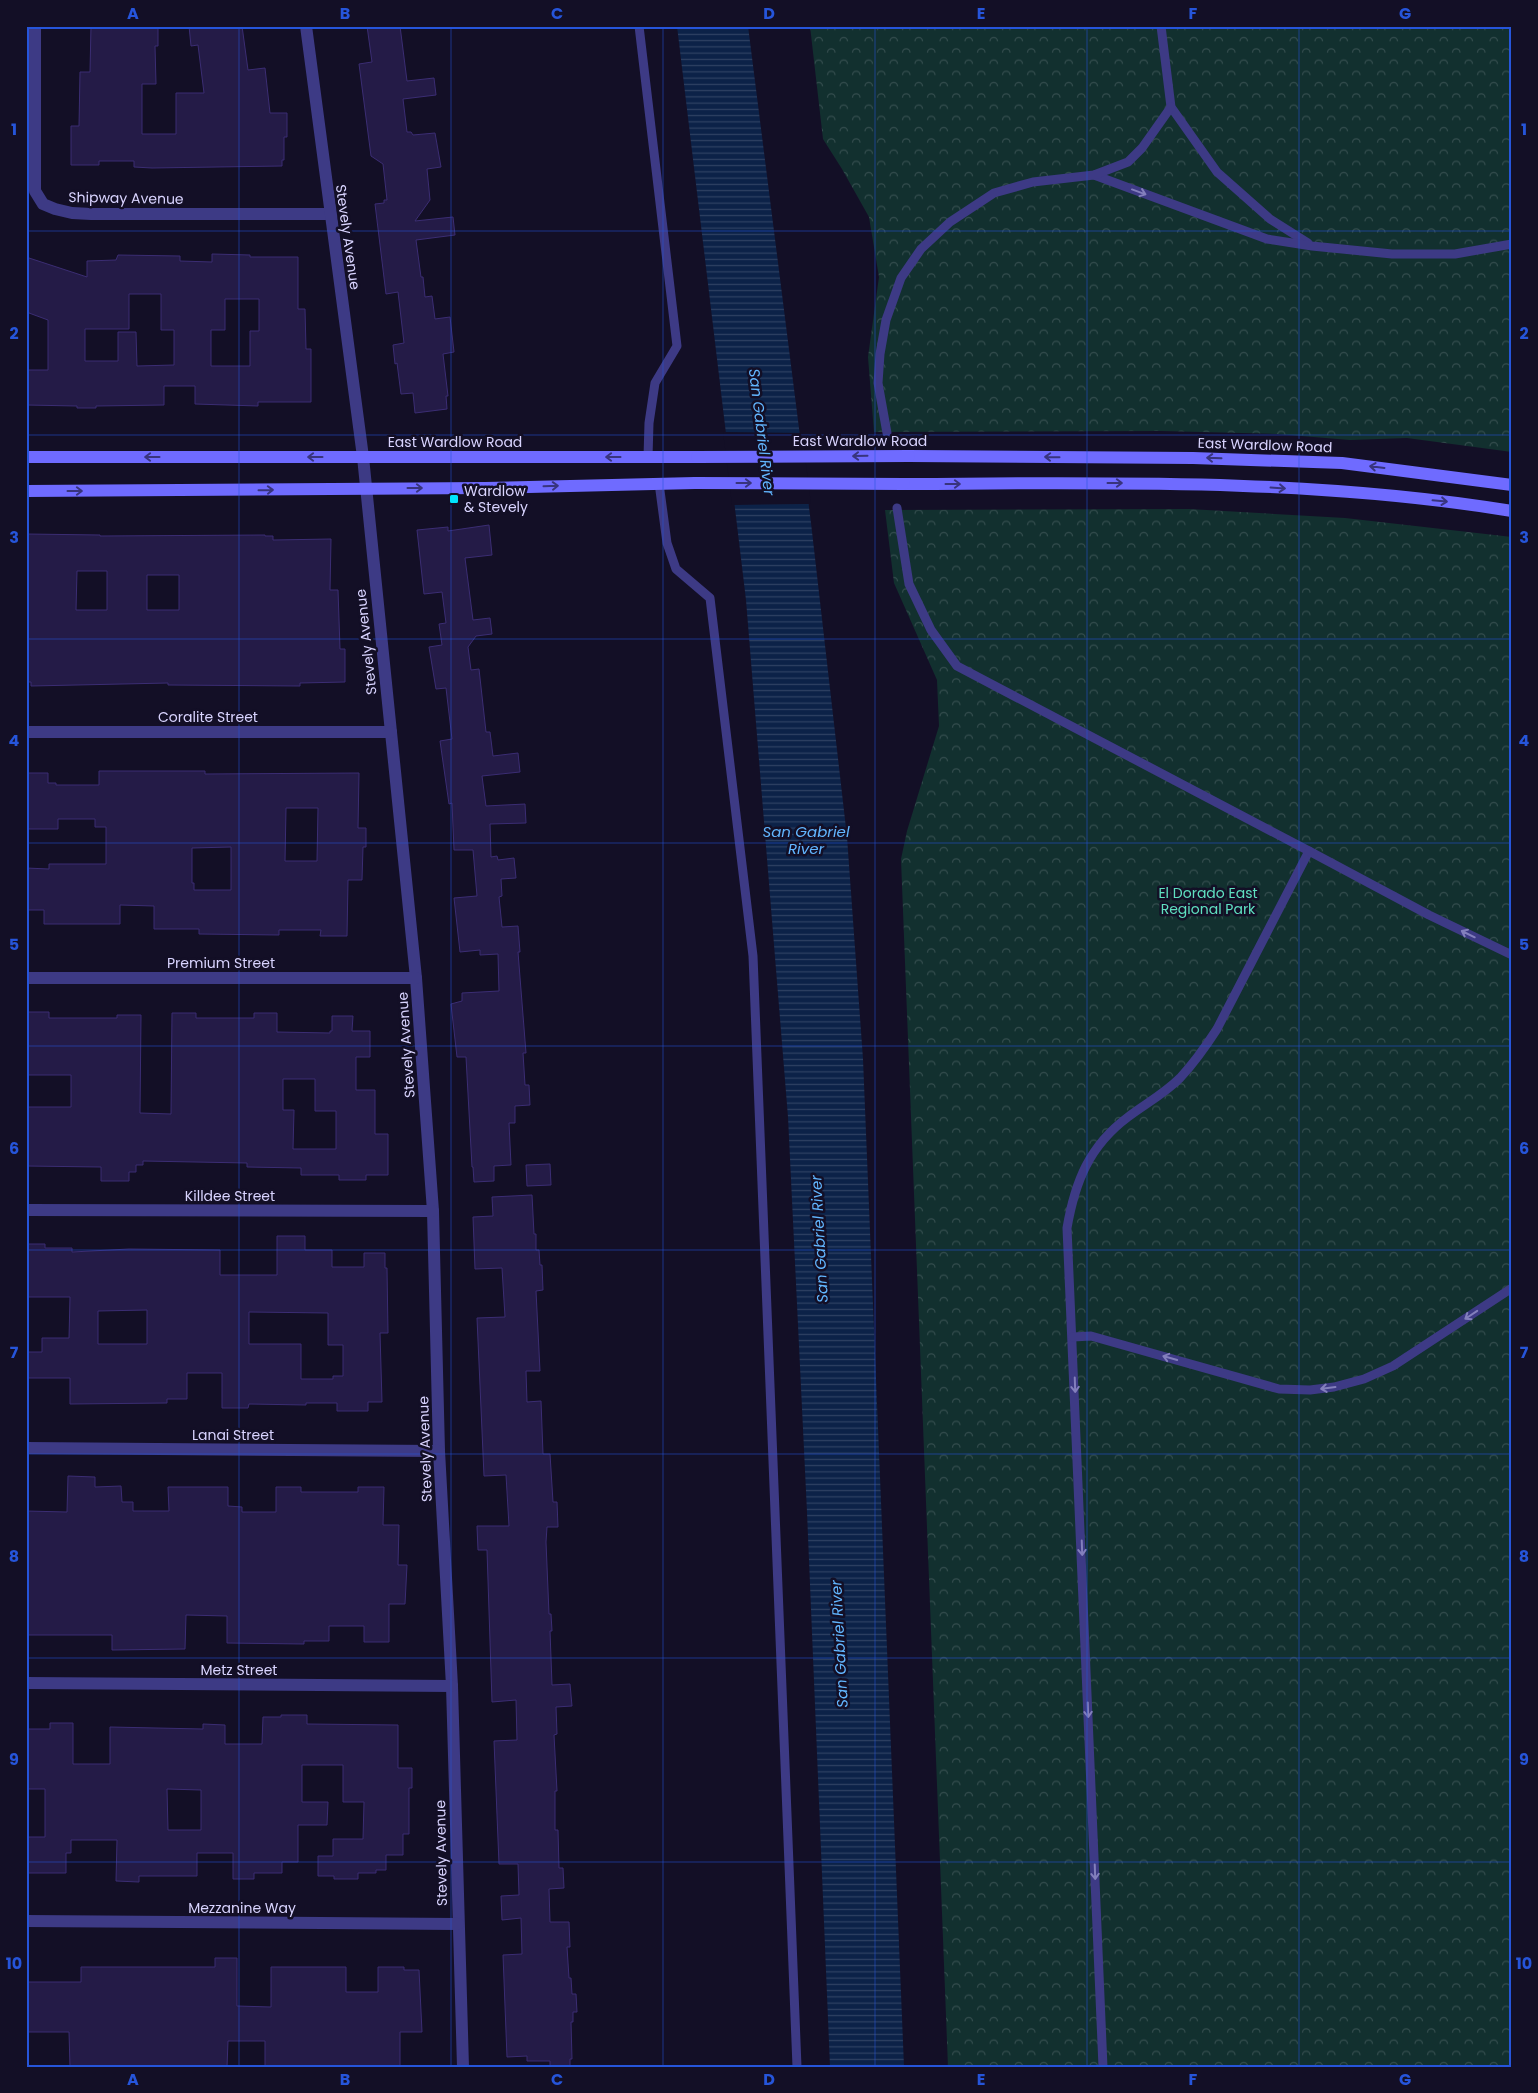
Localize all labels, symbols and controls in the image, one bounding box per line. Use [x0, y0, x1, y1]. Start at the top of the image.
text: A [127, 2, 139, 25]
text: B [340, 2, 350, 25]
text: C [551, 2, 563, 25]
text: D [763, 2, 775, 25]
text: E [977, 2, 985, 25]
text: F [1189, 2, 1198, 25]
text: G [1399, 2, 1411, 25]
text: 1 [11, 118, 17, 141]
text: 1 [1521, 118, 1527, 141]
street label: Stevely Avenue [331, 183, 365, 291]
street label: Shipway Avenue [68, 187, 184, 209]
one-way arrow [1131, 188, 1147, 197]
text: 2 [9, 322, 19, 345]
text: 2 [1519, 322, 1529, 345]
water label: San Gabriel River [744, 367, 780, 497]
street label: East Wardlow Road [793, 431, 927, 451]
street label: East Wardlow Road [388, 432, 522, 452]
street label: East Wardlow Road [1197, 433, 1333, 457]
one-way arrow [852, 451, 868, 461]
one-way arrow [144, 452, 160, 462]
one-way arrow [307, 452, 323, 462]
one-way arrow [605, 452, 622, 462]
one-way arrow [1044, 452, 1060, 462]
one-way arrow [1207, 454, 1223, 463]
one-way arrow [1369, 462, 1385, 472]
one-way arrow [736, 478, 752, 488]
one-way arrow [1106, 478, 1123, 488]
one-way arrow [944, 479, 960, 489]
place label: Wardlow & Stevely [464, 481, 528, 517]
one-way arrow [542, 481, 559, 491]
one-way arrow [406, 483, 422, 493]
one-way arrow [1269, 483, 1285, 492]
one-way arrow [258, 485, 274, 495]
one-way arrow [66, 486, 83, 496]
marker: Wardlow & Stevely [448, 493, 460, 505]
one-way arrow [1431, 496, 1447, 506]
text: 3 [9, 526, 19, 549]
text: 3 [1519, 526, 1529, 549]
street label: Stevely Avenue [350, 588, 381, 696]
street label: Coralite Street [158, 707, 258, 727]
text: 4 [9, 729, 20, 752]
text: 4 [1519, 729, 1530, 752]
water label: San Gabriel River [762, 821, 850, 859]
park label: El Dorado East Regional Park [1158, 883, 1258, 919]
one-way arrow [1461, 929, 1476, 938]
text: 5 [9, 933, 19, 956]
text: 5 [1519, 933, 1529, 956]
street label: Premium Street [167, 953, 275, 973]
street label: Stevely Avenue [392, 991, 420, 1099]
text: 6 [9, 1137, 19, 1160]
text: 6 [1519, 1137, 1529, 1160]
water label: San Gabriel River [805, 1174, 833, 1303]
street label: Killdee Street [185, 1186, 275, 1206]
one-way arrow [1464, 1309, 1478, 1320]
text: 7 [10, 1341, 19, 1364]
text: 7 [1520, 1341, 1529, 1364]
one-way arrow [1162, 1353, 1178, 1363]
one-way arrow [1070, 1377, 1080, 1393]
one-way arrow [1320, 1383, 1336, 1393]
street label: Stevely Avenue [413, 1395, 437, 1502]
street label: Lanai Street [192, 1425, 274, 1445]
one-way arrow [1077, 1539, 1086, 1555]
text: 8 [9, 1545, 19, 1568]
text: 8 [1519, 1545, 1529, 1568]
water label: San Gabriel River [825, 1579, 853, 1708]
street label: Metz Street [201, 1660, 277, 1680]
one-way arrow [1084, 1702, 1093, 1718]
text: 9 [9, 1748, 19, 1771]
text: 9 [1519, 1748, 1529, 1771]
street label: Stevely Avenue [430, 1799, 452, 1906]
one-way arrow [1090, 1864, 1100, 1880]
street label: Mezzanine Way [188, 1898, 296, 1918]
text: 10 [6, 1952, 22, 1975]
text: 10 [1516, 1952, 1532, 1975]
text: A [127, 2068, 139, 2091]
text: B [340, 2068, 350, 2091]
text: C [551, 2068, 563, 2091]
text: D [763, 2068, 775, 2091]
text: E [977, 2068, 985, 2091]
text: F [1189, 2068, 1198, 2091]
text: G [1399, 2068, 1411, 2091]

